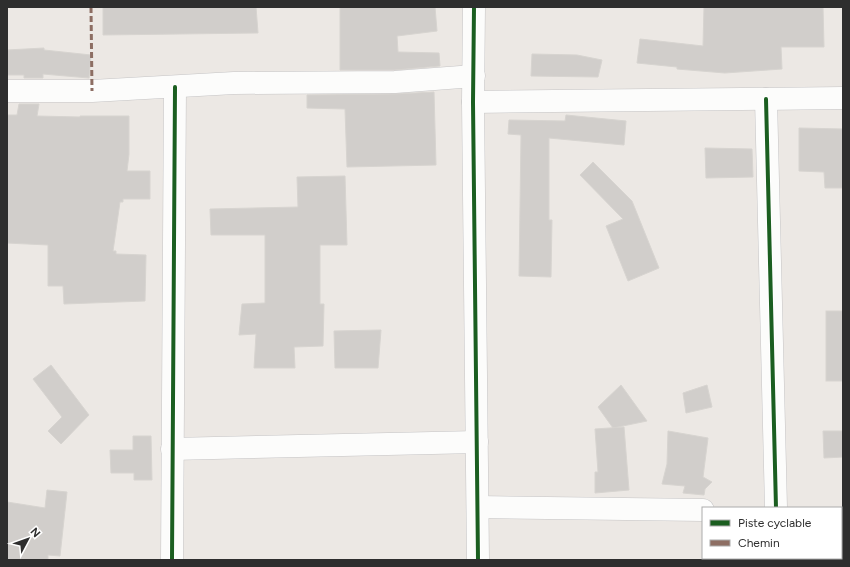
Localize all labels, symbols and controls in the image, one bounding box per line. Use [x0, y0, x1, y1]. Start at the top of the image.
legend [702, 507, 842, 559]
text: Piste cyclable [738, 516, 812, 530]
north arrow [8, 519, 48, 559]
text: N [27, 525, 43, 540]
text: Chemin [738, 536, 780, 550]

